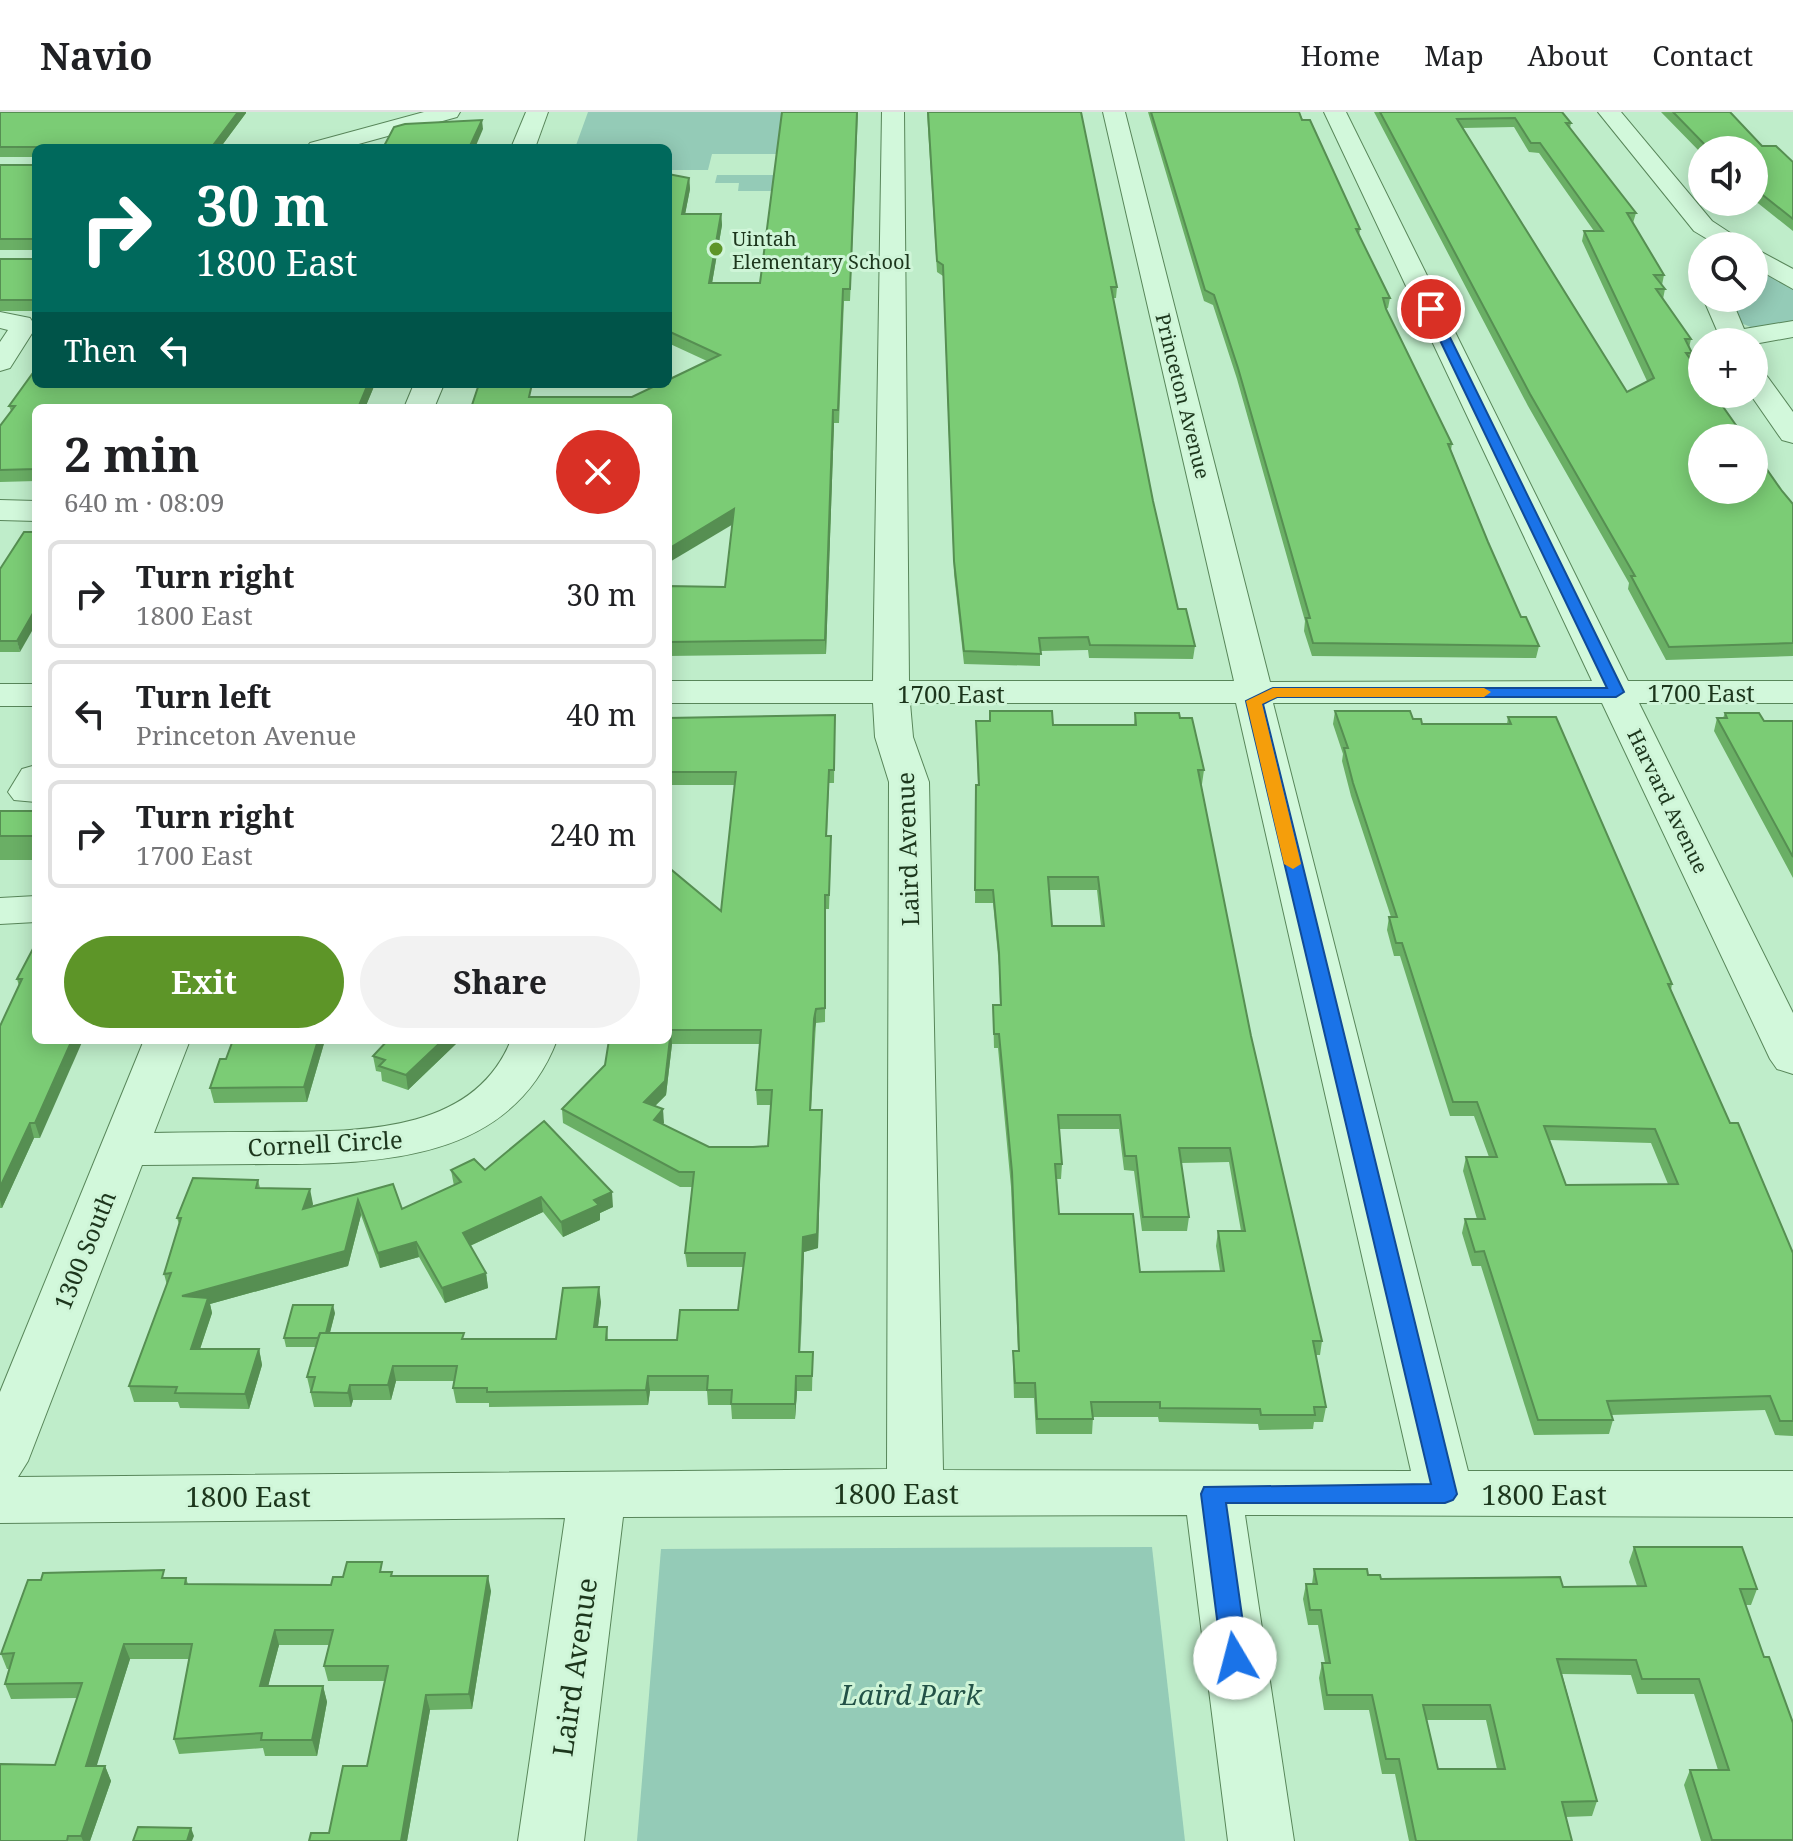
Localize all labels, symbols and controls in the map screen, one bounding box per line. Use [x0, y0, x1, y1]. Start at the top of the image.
text: Navio [40, 29, 152, 81]
text: Home [1301, 36, 1380, 74]
text: Map [1424, 36, 1484, 74]
text: About [1528, 36, 1608, 74]
text: Contact [1652, 36, 1753, 74]
map controls [1688, 136, 1768, 504]
button: sound [1688, 136, 1768, 216]
text: 30 m [196, 166, 329, 242]
icon: right [64, 176, 168, 280]
place label: Uintah Elementary School [732, 225, 911, 275]
button: search [1688, 232, 1768, 312]
text: 1800 East [196, 238, 357, 287]
marker: Uintah Elementary School [707, 240, 725, 258]
pin [1397, 275, 1465, 343]
icon: arrive [1409, 287, 1453, 331]
street label: Princeton Avenue [1149, 311, 1217, 481]
icon: left [153, 328, 197, 372]
button: + [1688, 328, 1768, 408]
text: Then [64, 330, 137, 371]
text: 2 min [64, 421, 200, 486]
button: − [1688, 424, 1768, 504]
button: close [556, 430, 640, 514]
text: 640 m · 08:09 [64, 484, 225, 520]
text: Turn right [136, 556, 294, 597]
icon: right [68, 572, 112, 616]
text: 30 m [566, 574, 636, 615]
text: 1800 East [136, 597, 253, 633]
text: Turn left [136, 676, 271, 717]
street label: 1700 East [1647, 676, 1755, 709]
street label: 1700 East [897, 677, 1005, 710]
icon: left [68, 692, 112, 736]
text: 40 m [566, 694, 636, 735]
text: Princeton Avenue [136, 717, 356, 753]
street label: Harvard Avenue [1621, 724, 1715, 878]
street label: Laird Avenue [888, 771, 926, 927]
text: Turn right [136, 796, 294, 837]
icon: right [68, 812, 112, 856]
text: 240 m [550, 814, 636, 855]
text: 1700 East [136, 837, 253, 873]
button: Exit [64, 936, 344, 1028]
button: Share [360, 936, 640, 1028]
street label: Cornell Circle [247, 1122, 403, 1164]
street label: 1300 South [45, 1186, 123, 1314]
street label: 1800 East [833, 1474, 959, 1512]
street label: 1800 East [1481, 1475, 1607, 1513]
street label: 1800 East [185, 1477, 311, 1515]
street label: Laird Avenue [543, 1575, 605, 1759]
position arrow [1193, 1616, 1277, 1700]
park label: Laird Park [840, 1675, 982, 1713]

